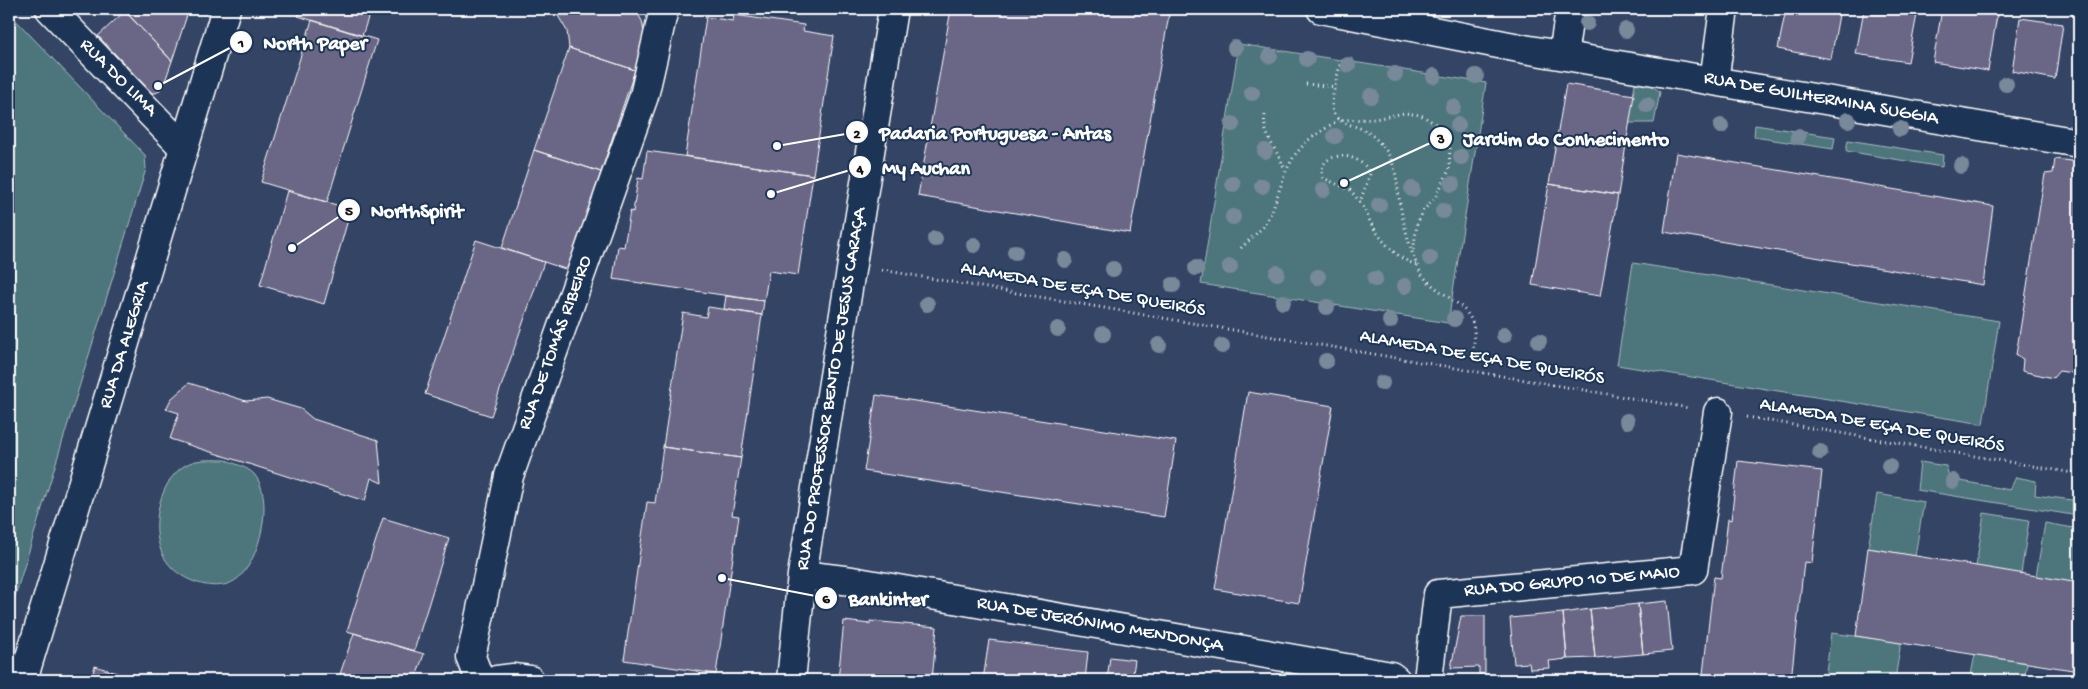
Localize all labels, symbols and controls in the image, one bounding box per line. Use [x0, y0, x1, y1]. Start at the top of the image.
callout: North Paper [229, 25, 377, 60]
street label: RUA DO LIMA [74, 34, 163, 123]
text: North Paper [263, 34, 369, 57]
text: 1 [237, 35, 244, 53]
street label: RUA DE GUILHERMINA SUGGIA [1702, 67, 1942, 131]
callout: Padaria Portuguesa - Antas [844, 115, 1121, 150]
callout: Jardim do Conhecimento [1428, 120, 1679, 155]
text: Padaria Portuguesa - Antas [878, 124, 1112, 147]
text: 2 [853, 126, 861, 144]
text: Jardim do Conhecimento [1462, 130, 1670, 153]
text: 3 [1436, 131, 1445, 149]
callout: My Auchan [847, 150, 980, 185]
text: My Auchan [882, 159, 970, 182]
text: 4 [855, 161, 864, 179]
callout: NorthSpirit [336, 192, 474, 227]
text: NorthSpirit [371, 202, 465, 225]
text: 5 [345, 203, 353, 221]
street label: RUA DO PROFESSOR BENTO DE JESUS CARAÇA [792, 204, 872, 572]
street label: RUA DE TOMÁS RIBEIRO [514, 252, 598, 433]
street label: ALAMEDA DE EÇA DE QUEIRÓS [959, 257, 1207, 323]
street label: RUA DA ALEGRIA [95, 277, 156, 412]
street label: ALAMEDA DE EÇA DE QUEIRÓS [1358, 325, 1606, 391]
street label: ALAMEDA DE EÇA DE QUEIRÓS [1758, 393, 2006, 459]
street label: RUA DO GRUPO 10 DE MAIO [1463, 561, 1681, 603]
callout: Bankinter [814, 580, 938, 615]
text: Bankinter [847, 590, 929, 613]
text: 6 [822, 591, 830, 609]
street label: RUA DE JERÓNIMO MENDONÇA [975, 592, 1227, 658]

